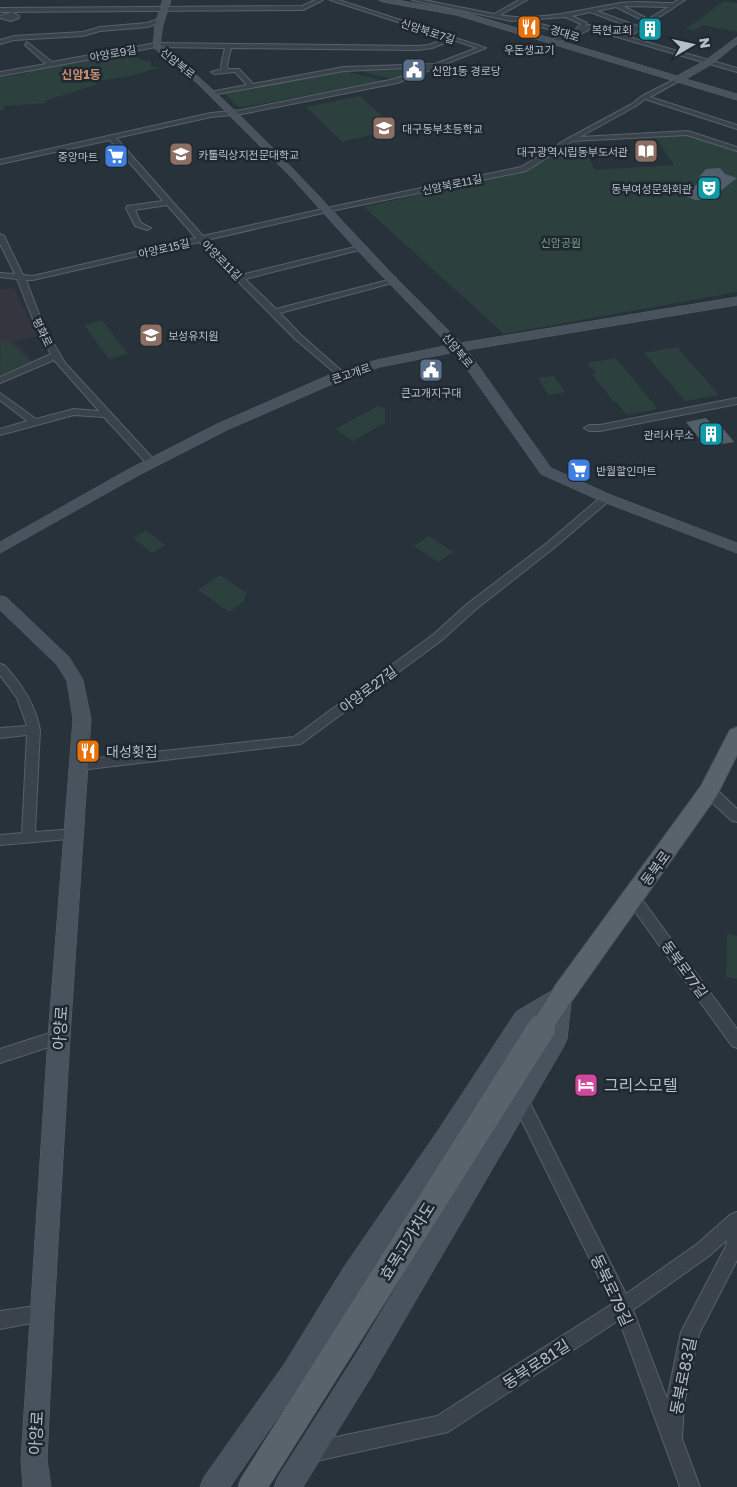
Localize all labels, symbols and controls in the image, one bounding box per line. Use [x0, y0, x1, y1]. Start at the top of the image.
restaurant icon: 우돈생고기 [516, 14, 542, 40]
street label: 신암북로7길 [399, 16, 457, 46]
building icon: 복현교회 [637, 16, 663, 42]
north arrow [667, 20, 717, 70]
street label: 경대로 [549, 22, 581, 44]
place label: 복현교회 [592, 23, 632, 36]
text: N [696, 36, 715, 49]
street label: 아양로9길 [89, 43, 137, 63]
place label: 우돈생고기 [504, 43, 554, 56]
street label: 신암북로 [158, 45, 198, 81]
public building icon: 신암1동 경로당 [401, 57, 427, 83]
place label: 신암1동 경로당 [432, 64, 501, 77]
district label: 신암1동 [61, 67, 101, 82]
school or university icon: 대구동부초등학교 [371, 115, 397, 141]
place label: 대구동부초등학교 [402, 122, 483, 135]
library icon: 대구광역시립동부도서관 [633, 138, 659, 164]
school or university icon: 카톨릭상지전문대학교 [168, 141, 194, 167]
supermarket icon: 중앙마트 [103, 143, 129, 169]
place label: 대구광역시립동부도서관 [517, 145, 628, 158]
place label: 카톨릭상지전문대학교 [198, 148, 299, 161]
place label: 중앙마트 [58, 150, 98, 163]
street label: 신암북로11길 [421, 171, 483, 197]
theatre icon: 동부여성문화회관 [696, 175, 722, 201]
place label: 동부여성문화회관 [611, 182, 692, 195]
street label: 아양로15길 [137, 236, 191, 260]
park label: 신암공원 [541, 236, 581, 249]
street label: 아양로11길 [199, 237, 245, 283]
street label: 평화로 [31, 316, 55, 348]
school or university icon: 보성유치원 [138, 322, 164, 348]
place label: 보성유치원 [168, 329, 219, 342]
street label: 신암북로 [440, 330, 476, 370]
public building icon: 큰고개지구대 [418, 357, 444, 383]
street label: 큰고개로 [330, 360, 372, 386]
place label: 큰고개지구대 [401, 386, 461, 399]
building icon: 관리사무소 [698, 421, 724, 447]
place label: 관리사무소 [643, 428, 694, 441]
supermarket icon: 반월할인마트 [566, 457, 592, 483]
place label: 반월할인마트 [596, 464, 657, 477]
street label: 아양로27길 [336, 662, 400, 716]
restaurant icon: 대성횟집 [75, 738, 101, 764]
place label: 대성횟집 [106, 743, 158, 760]
street label: 동북로 [637, 847, 673, 889]
street label: 동북로77길 [659, 937, 711, 1001]
street label: 아양로 [48, 1005, 72, 1051]
hotel icon: 그리스모텔 [573, 1072, 599, 1098]
place label: 그리스모텔 [604, 1075, 678, 1095]
street label: 효목고가차도 [375, 1198, 439, 1284]
street label: 동북로79길 [587, 1251, 637, 1329]
street label: 동북로81길 [499, 1335, 573, 1393]
street label: 동북로83길 [666, 1336, 700, 1416]
street label: 아양로 [25, 1410, 47, 1456]

